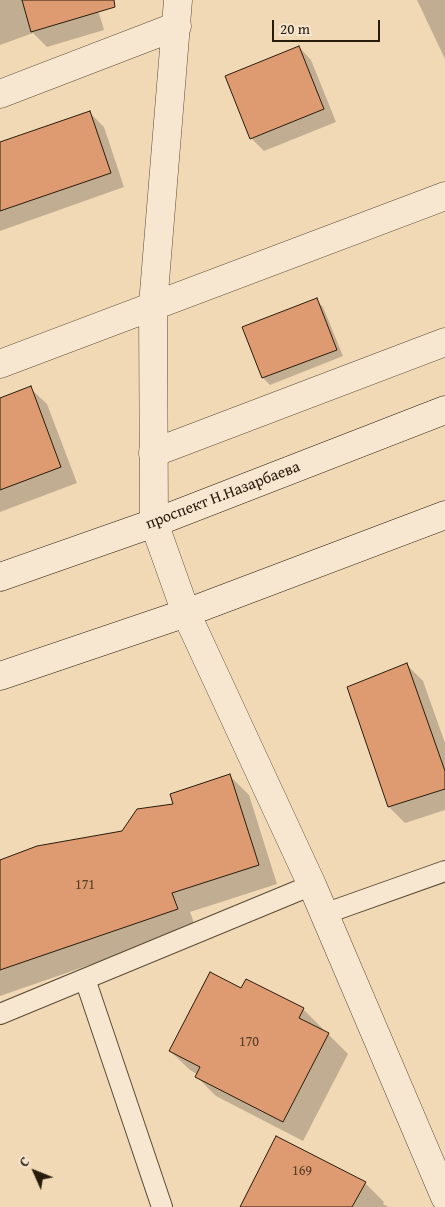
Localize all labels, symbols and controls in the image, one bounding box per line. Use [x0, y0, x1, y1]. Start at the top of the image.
scale bar [275, 10, 382, 42]
text: 20 m [280, 18, 310, 39]
street label: проспект Н.Назарбаева [143, 458, 303, 534]
house number: 171 [75, 877, 95, 893]
house number: 170 [239, 1034, 259, 1050]
north arrow [10, 1147, 60, 1197]
text: С [14, 1152, 34, 1171]
house number: 169 [292, 1163, 312, 1179]

